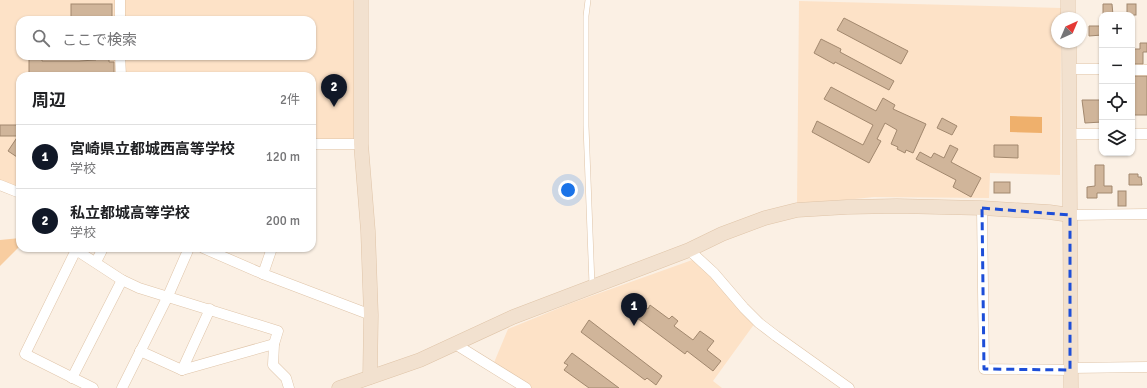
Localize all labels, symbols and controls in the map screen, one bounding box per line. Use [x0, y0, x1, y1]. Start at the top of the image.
north arrow [1051, 12, 1087, 48]
map controls [1099, 12, 1135, 156]
button: + [1099, 12, 1135, 48]
search box [16, 16, 316, 60]
icon: search [30, 27, 52, 49]
text: ここで検索 [62, 31, 137, 49]
button: − [1099, 48, 1135, 84]
pin: 2 [321, 74, 347, 107]
button: locate [1099, 84, 1135, 120]
text: 周辺 [32, 90, 66, 111]
text: 2件 [280, 92, 300, 108]
button: layers [1099, 120, 1135, 156]
text: 宮崎県立都城西高等学校 [70, 140, 235, 158]
text: 1 [41, 149, 49, 165]
text: 120 m [266, 149, 300, 165]
text: 学校 [70, 161, 96, 177]
your location [558, 180, 578, 200]
text: 私立都城高等学校 [70, 204, 190, 222]
text: 2 [41, 213, 49, 229]
text: 200 m [266, 213, 300, 229]
text: 学校 [70, 225, 96, 241]
pin: 1 [621, 293, 647, 326]

